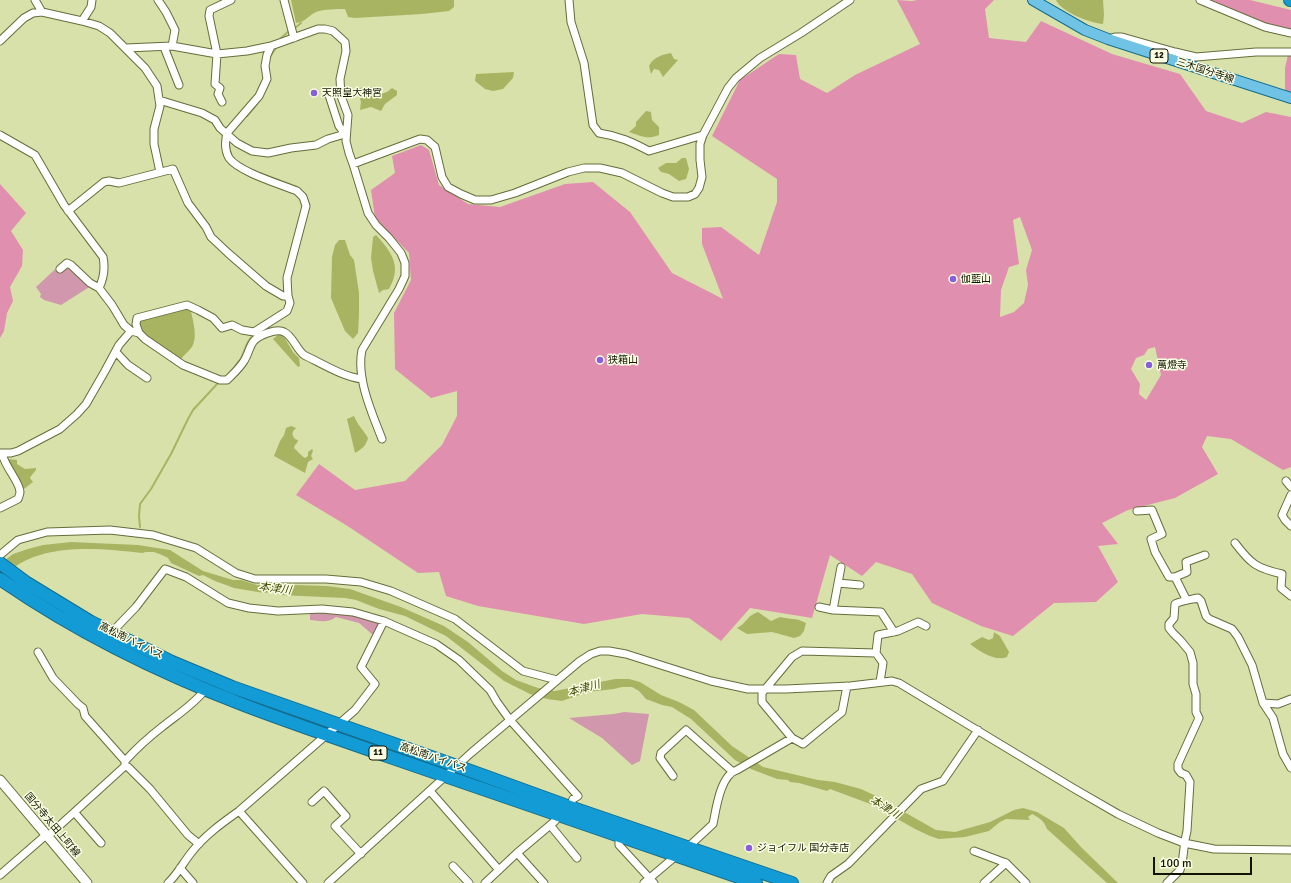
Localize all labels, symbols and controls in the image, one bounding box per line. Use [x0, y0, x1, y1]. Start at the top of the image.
road number: 12 [1150, 49, 1168, 63]
street label: 三木国分寺線 [1175, 56, 1235, 86]
place label: 天照皇大神宮 [322, 87, 382, 99]
marker: 天照皇大神宮 [309, 88, 319, 98]
place label: 伽藍山 [961, 273, 991, 285]
marker: 伽藍山 [948, 274, 958, 284]
place label: 狭箱山 [608, 354, 638, 366]
marker: 狭箱山 [595, 355, 605, 365]
place label: 萬燈寺 [1157, 359, 1187, 371]
marker: 萬燈寺 [1144, 360, 1154, 370]
water label: 本津川 [258, 580, 292, 598]
street label: 高松南バイパス [97, 620, 165, 662]
water label: 本津川 [566, 678, 602, 700]
street label: 高松南バイパス [398, 741, 468, 775]
road number: 11 [369, 746, 387, 760]
street label: 国分寺太田上町線 [22, 791, 82, 859]
water label: 本津川 [868, 794, 902, 822]
place label: ジョイフル 国分寺店 [757, 842, 849, 854]
marker: ジョイフル 国分寺店 [744, 843, 754, 853]
scale bar [1155, 849, 1254, 875]
text: 100 m [1160, 856, 1192, 871]

